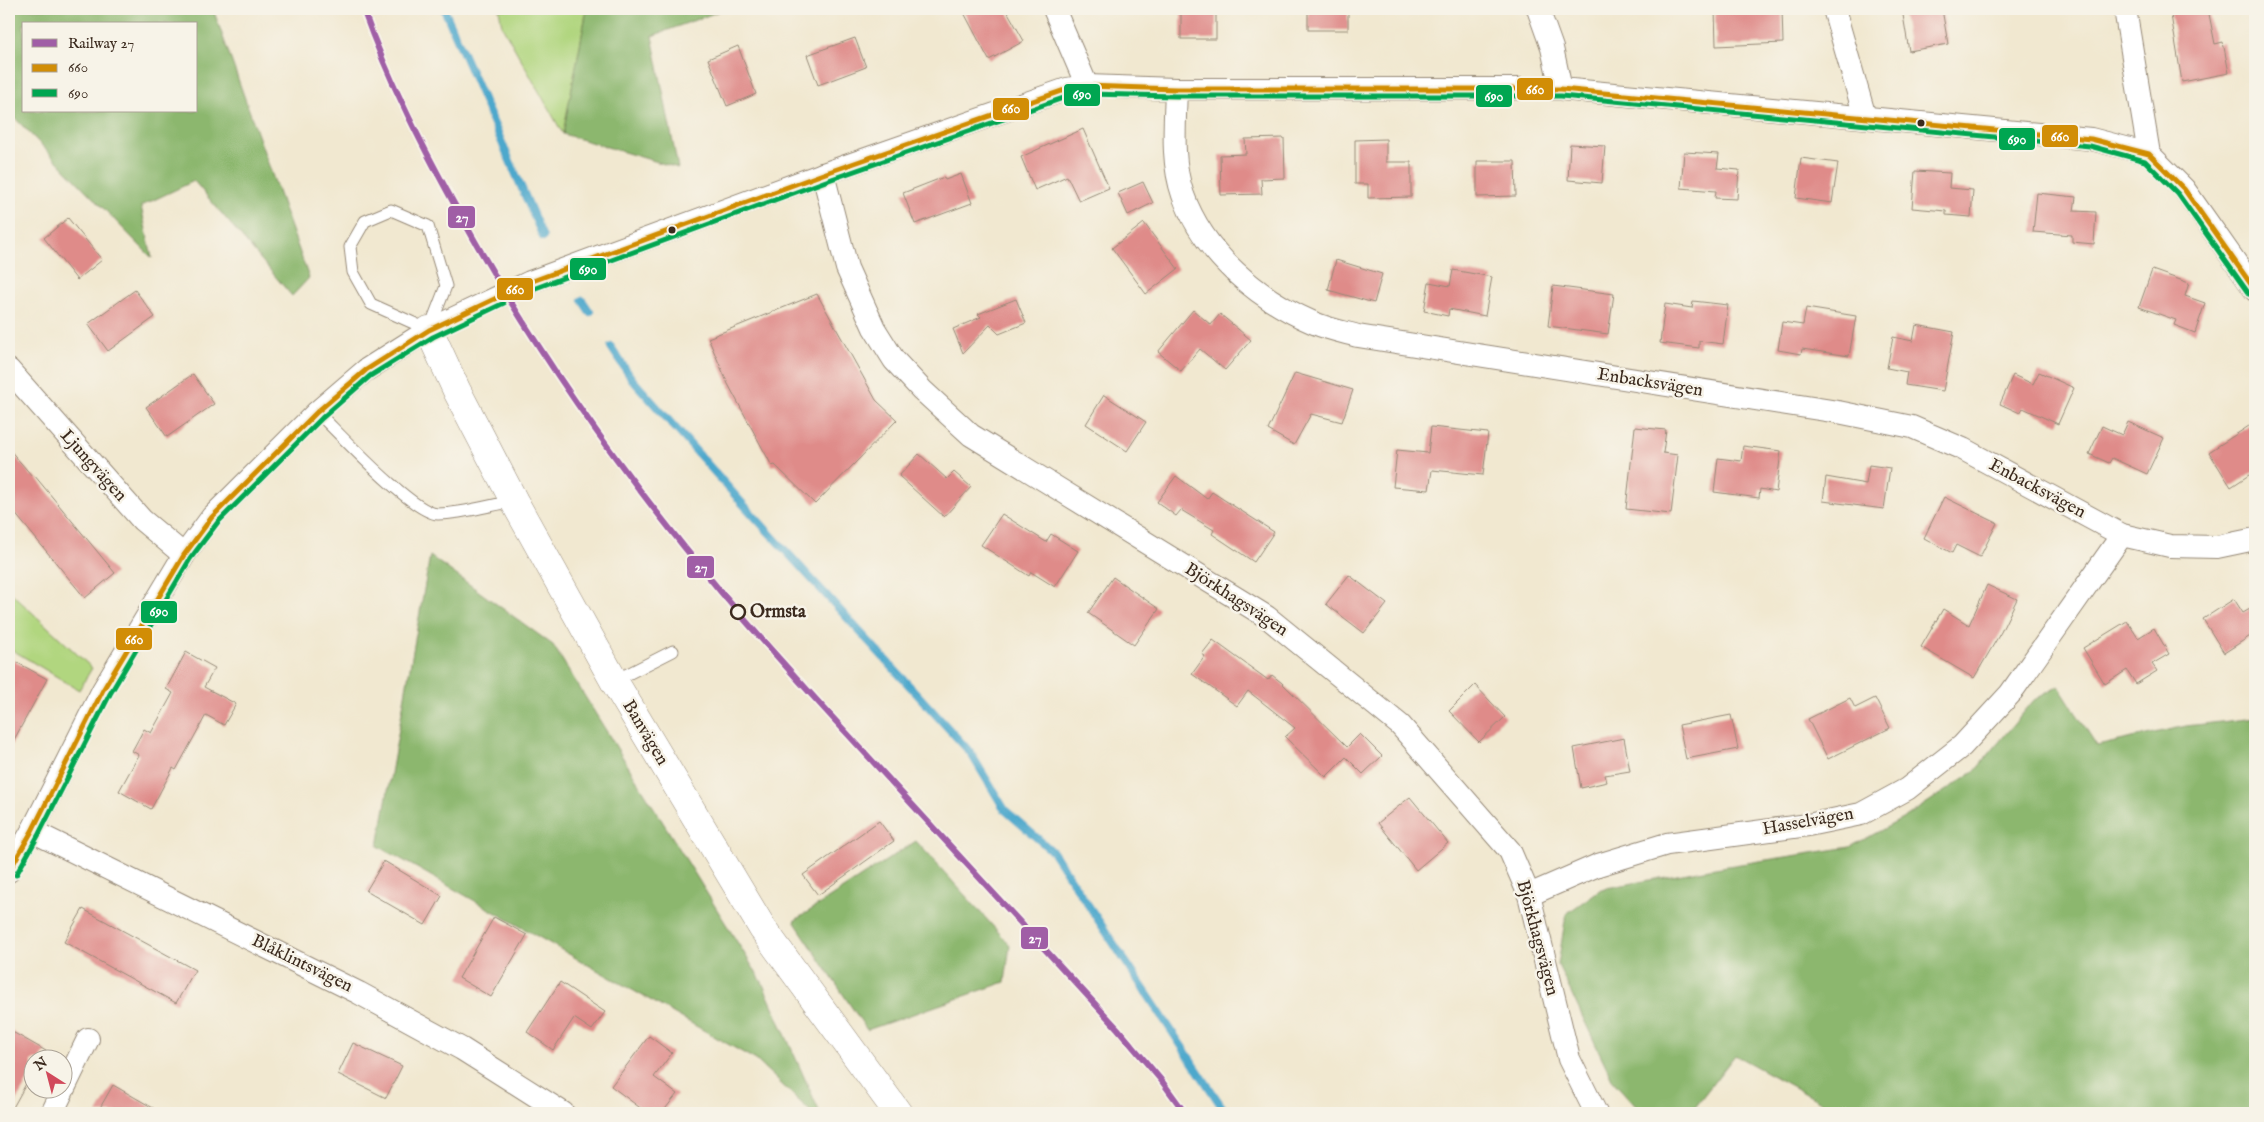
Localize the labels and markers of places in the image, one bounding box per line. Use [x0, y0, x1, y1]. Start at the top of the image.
unlabelled marker [1916, 118, 1926, 128]
unlabelled marker [667, 225, 677, 235]
place label: Ormsta [750, 601, 807, 624]
marker: Ormsta [730, 604, 746, 620]

